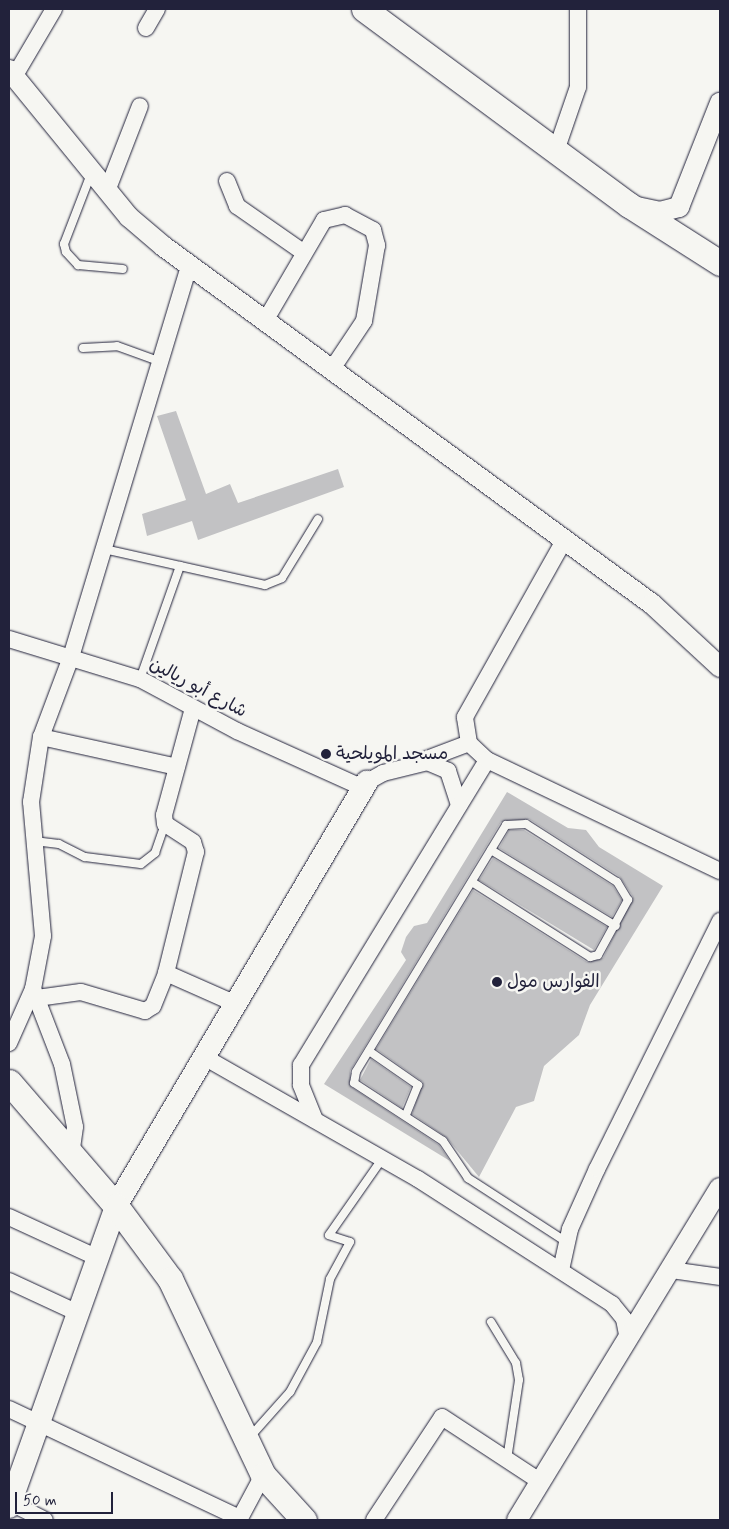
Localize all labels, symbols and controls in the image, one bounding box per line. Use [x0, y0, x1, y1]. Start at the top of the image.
street label: شارع أبو ريالين [146, 653, 250, 723]
place label: مسجد المويلحية [336, 743, 448, 765]
marker: مسجد المويلحية [320, 748, 332, 760]
place label: الفوارس مول [507, 971, 600, 993]
marker: الفوارس مول [491, 976, 503, 988]
scale bar [18, 1482, 115, 1514]
text: 50 m [23, 1491, 57, 1511]

